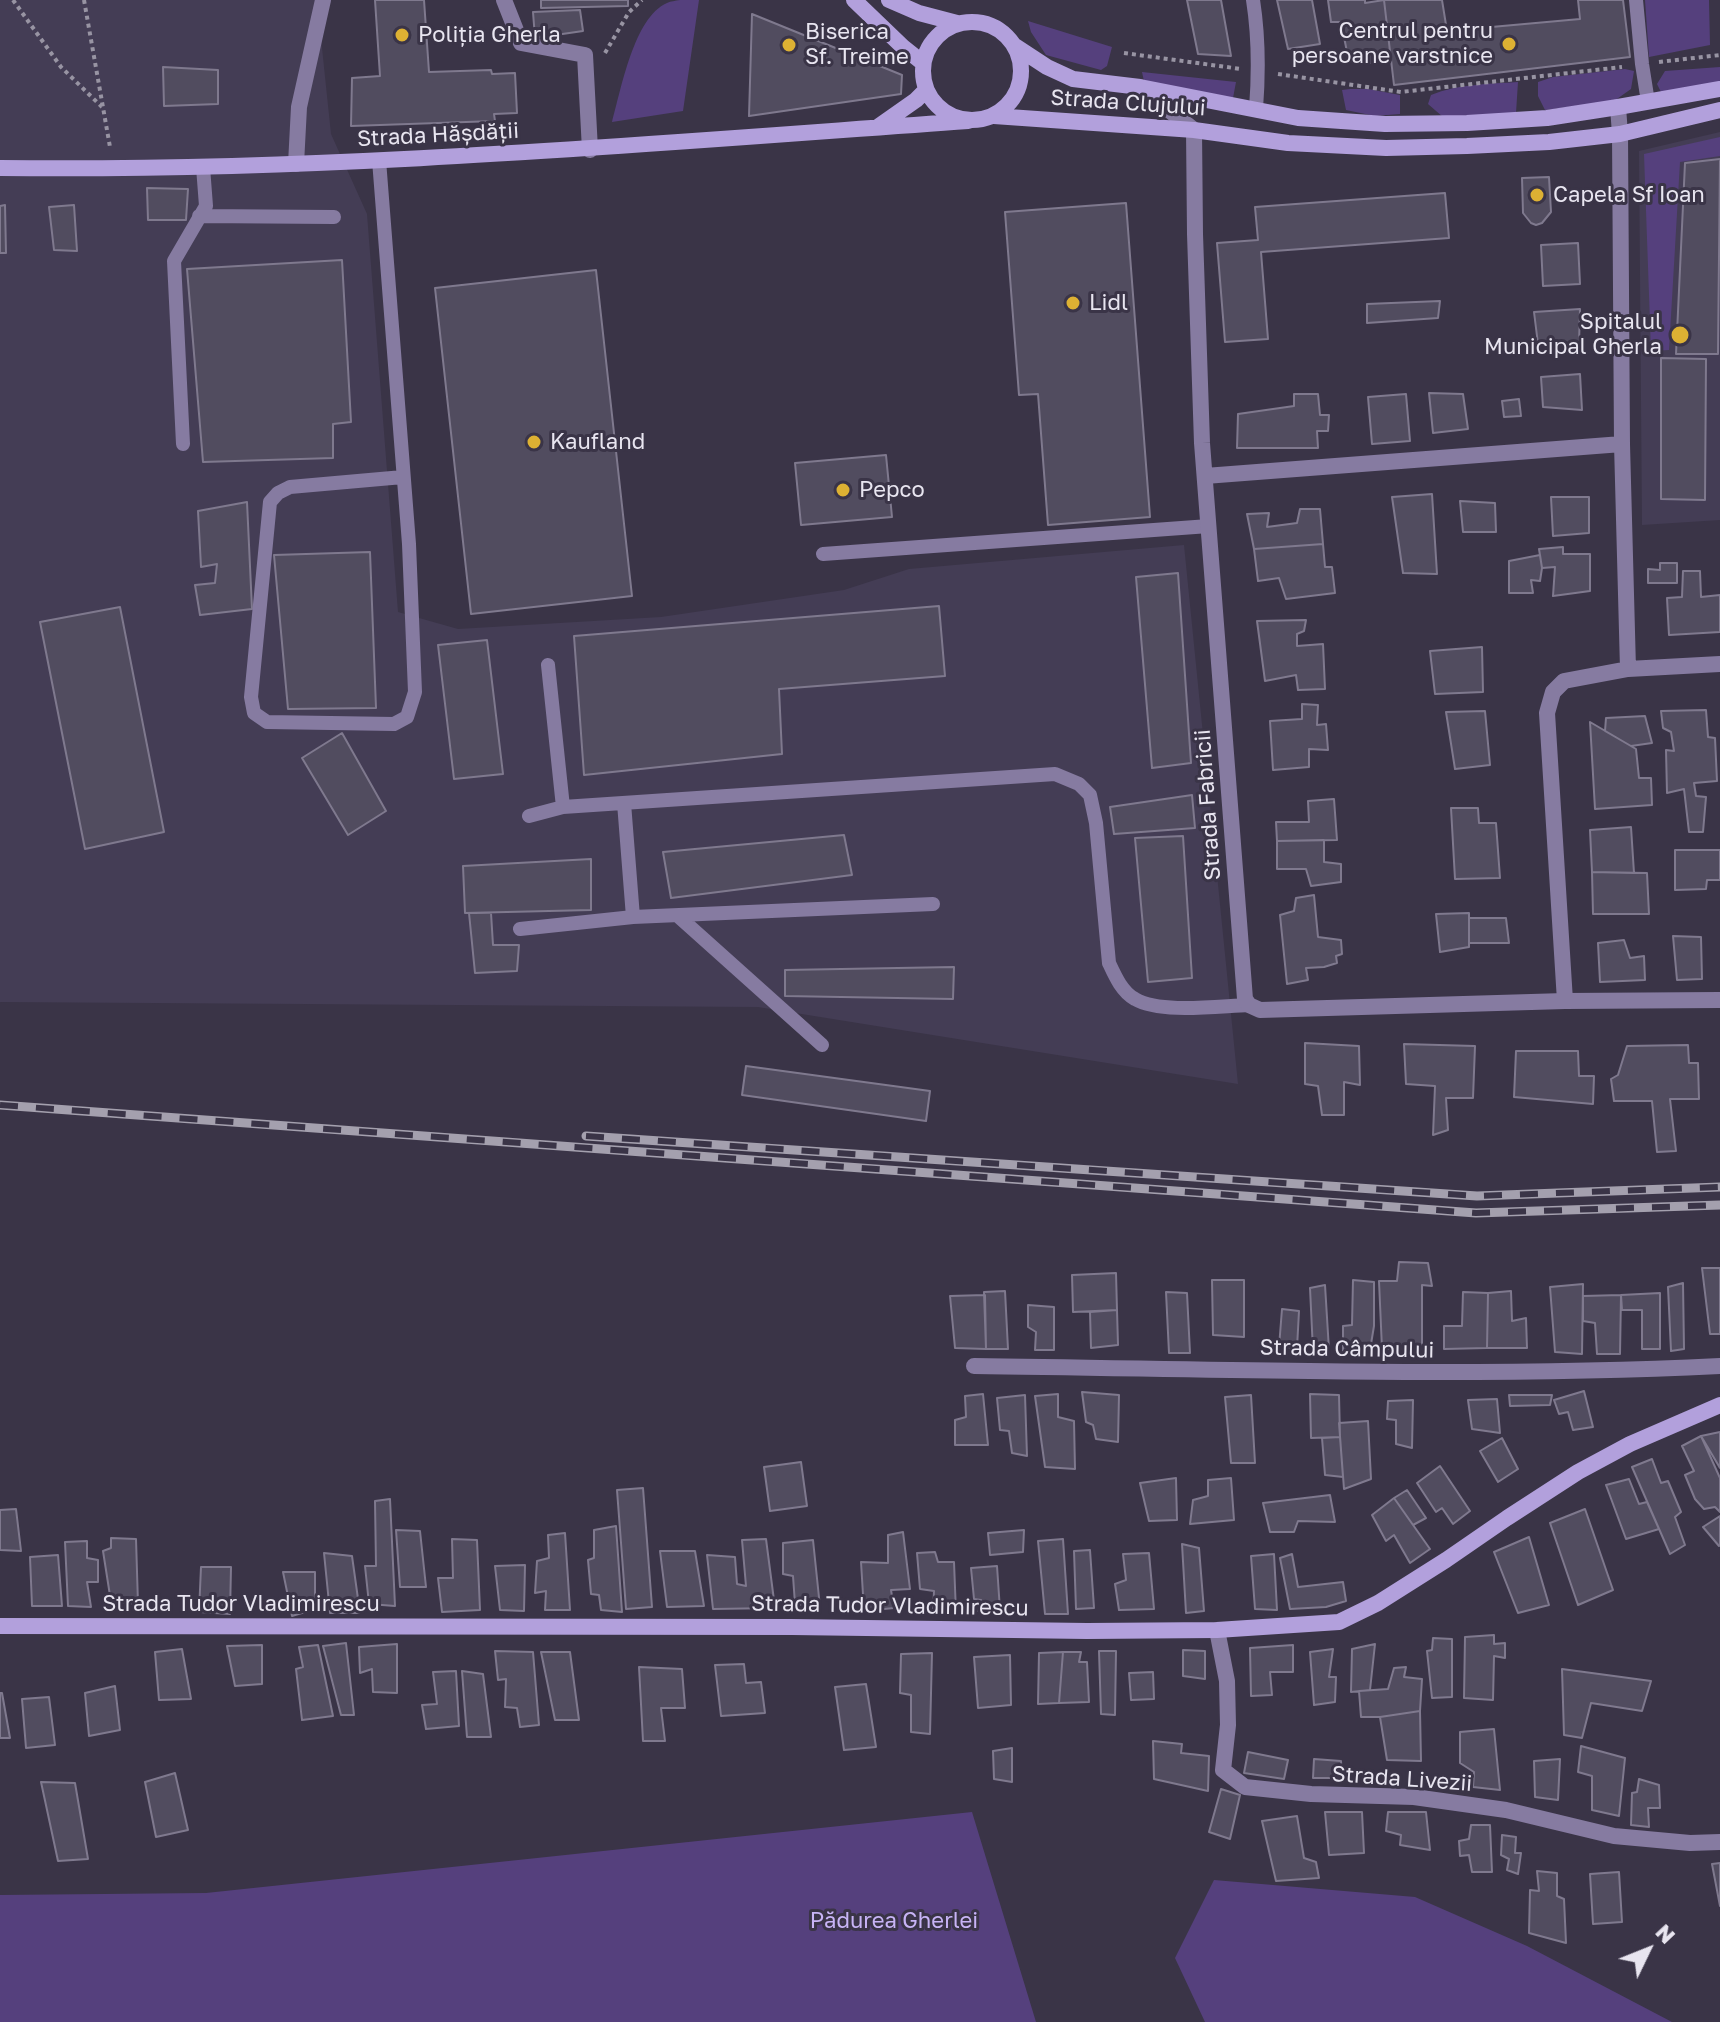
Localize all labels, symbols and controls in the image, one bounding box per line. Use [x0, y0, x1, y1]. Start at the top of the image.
place label: Centrul pentru persoane varstnice [1292, 18, 1493, 70]
place label: Biserica Sf. Treime [805, 19, 909, 70]
place label: Poliția Gherla [418, 22, 561, 48]
marker: Poliția Gherla [393, 26, 411, 44]
marker: Centrul pentru persoane varstnice [1500, 35, 1518, 53]
marker: Biserica Sf. Treime [780, 36, 798, 54]
street label: Strada Clujului [1050, 84, 1206, 122]
street label: Strada Hășdății [356, 118, 520, 152]
place label: Capela Sf Ioan [1553, 182, 1705, 208]
marker: Capela Sf Ioan [1528, 186, 1546, 204]
place label: Lidl [1089, 290, 1128, 316]
marker: Lidl [1064, 294, 1082, 312]
place label: Spitalul Municipal Gherla [1484, 309, 1662, 360]
marker: Spitalul Municipal Gherla [1669, 324, 1691, 346]
place label: Kaufland [550, 429, 645, 455]
marker: Kaufland [525, 433, 543, 451]
place label: Pepco [859, 477, 925, 503]
marker: Pepco [834, 481, 852, 499]
street label: Strada Fabricii [1190, 728, 1226, 882]
street label: Strada Câmpului [1259, 1334, 1435, 1364]
street label: Strada Tudor Vladimirescu [751, 1590, 1029, 1622]
street label: Strada Tudor Vladimirescu [102, 1591, 380, 1617]
street label: Strada Livezii [1331, 1761, 1473, 1797]
park label: Pădurea Gherlei [810, 1908, 978, 1934]
north arrow [1608, 1910, 1688, 1990]
text: N [1650, 1918, 1681, 1949]

